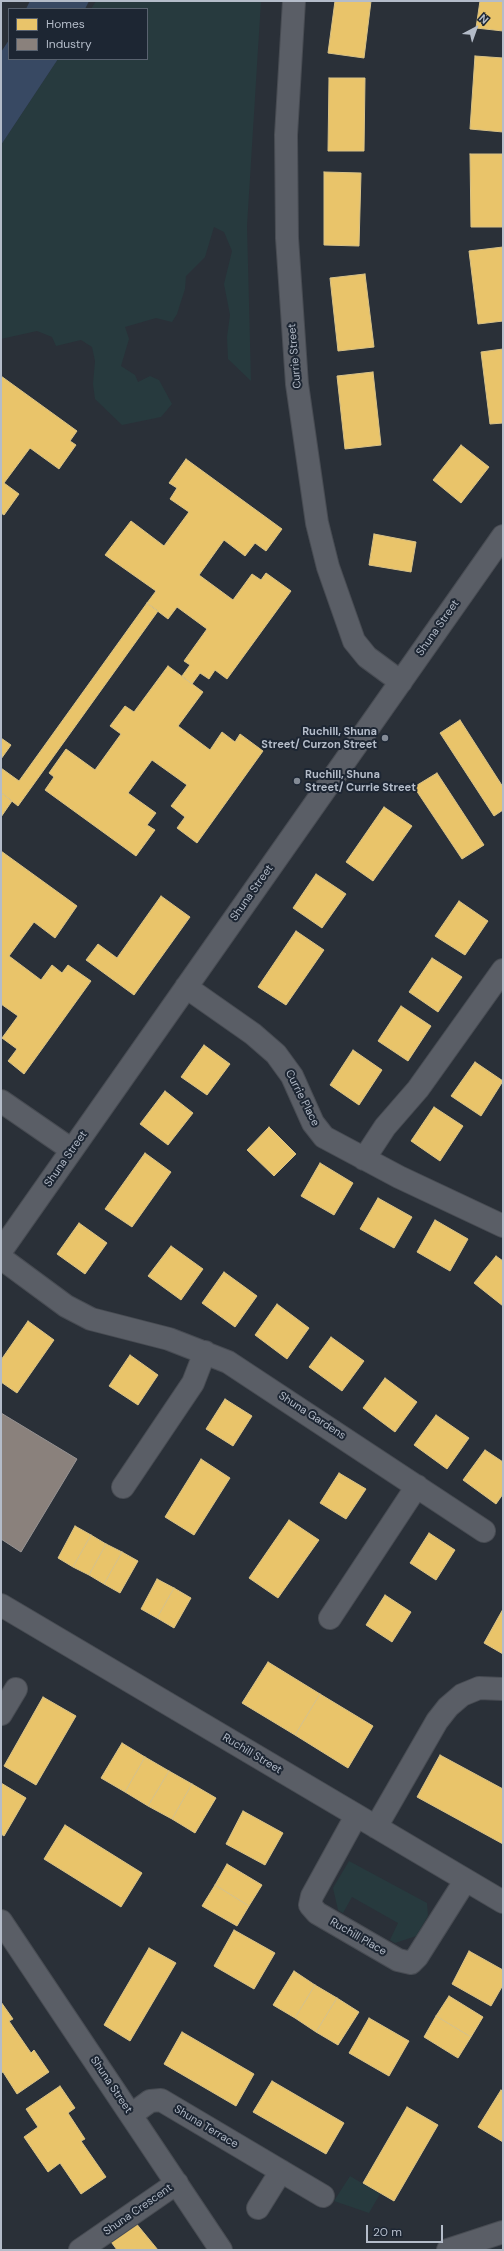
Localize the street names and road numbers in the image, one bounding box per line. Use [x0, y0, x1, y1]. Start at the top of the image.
street label: Currie Street [286, 323, 304, 389]
street label: Shuna Street [414, 597, 462, 659]
street label: Shuna Street [228, 862, 276, 924]
street label: Currie Place [282, 1068, 322, 1128]
street label: Shuna Street [42, 1128, 90, 1190]
street label: Shuna Gardens [276, 1389, 348, 1443]
street label: Ruchill Street [220, 1731, 284, 1777]
street label: Ruchill Place [327, 1915, 389, 1959]
street label: Shuna Street [87, 2054, 135, 2116]
street label: Shuna Terrace [172, 2103, 240, 2151]
street label: Shuna Crescent [101, 2181, 175, 2239]

